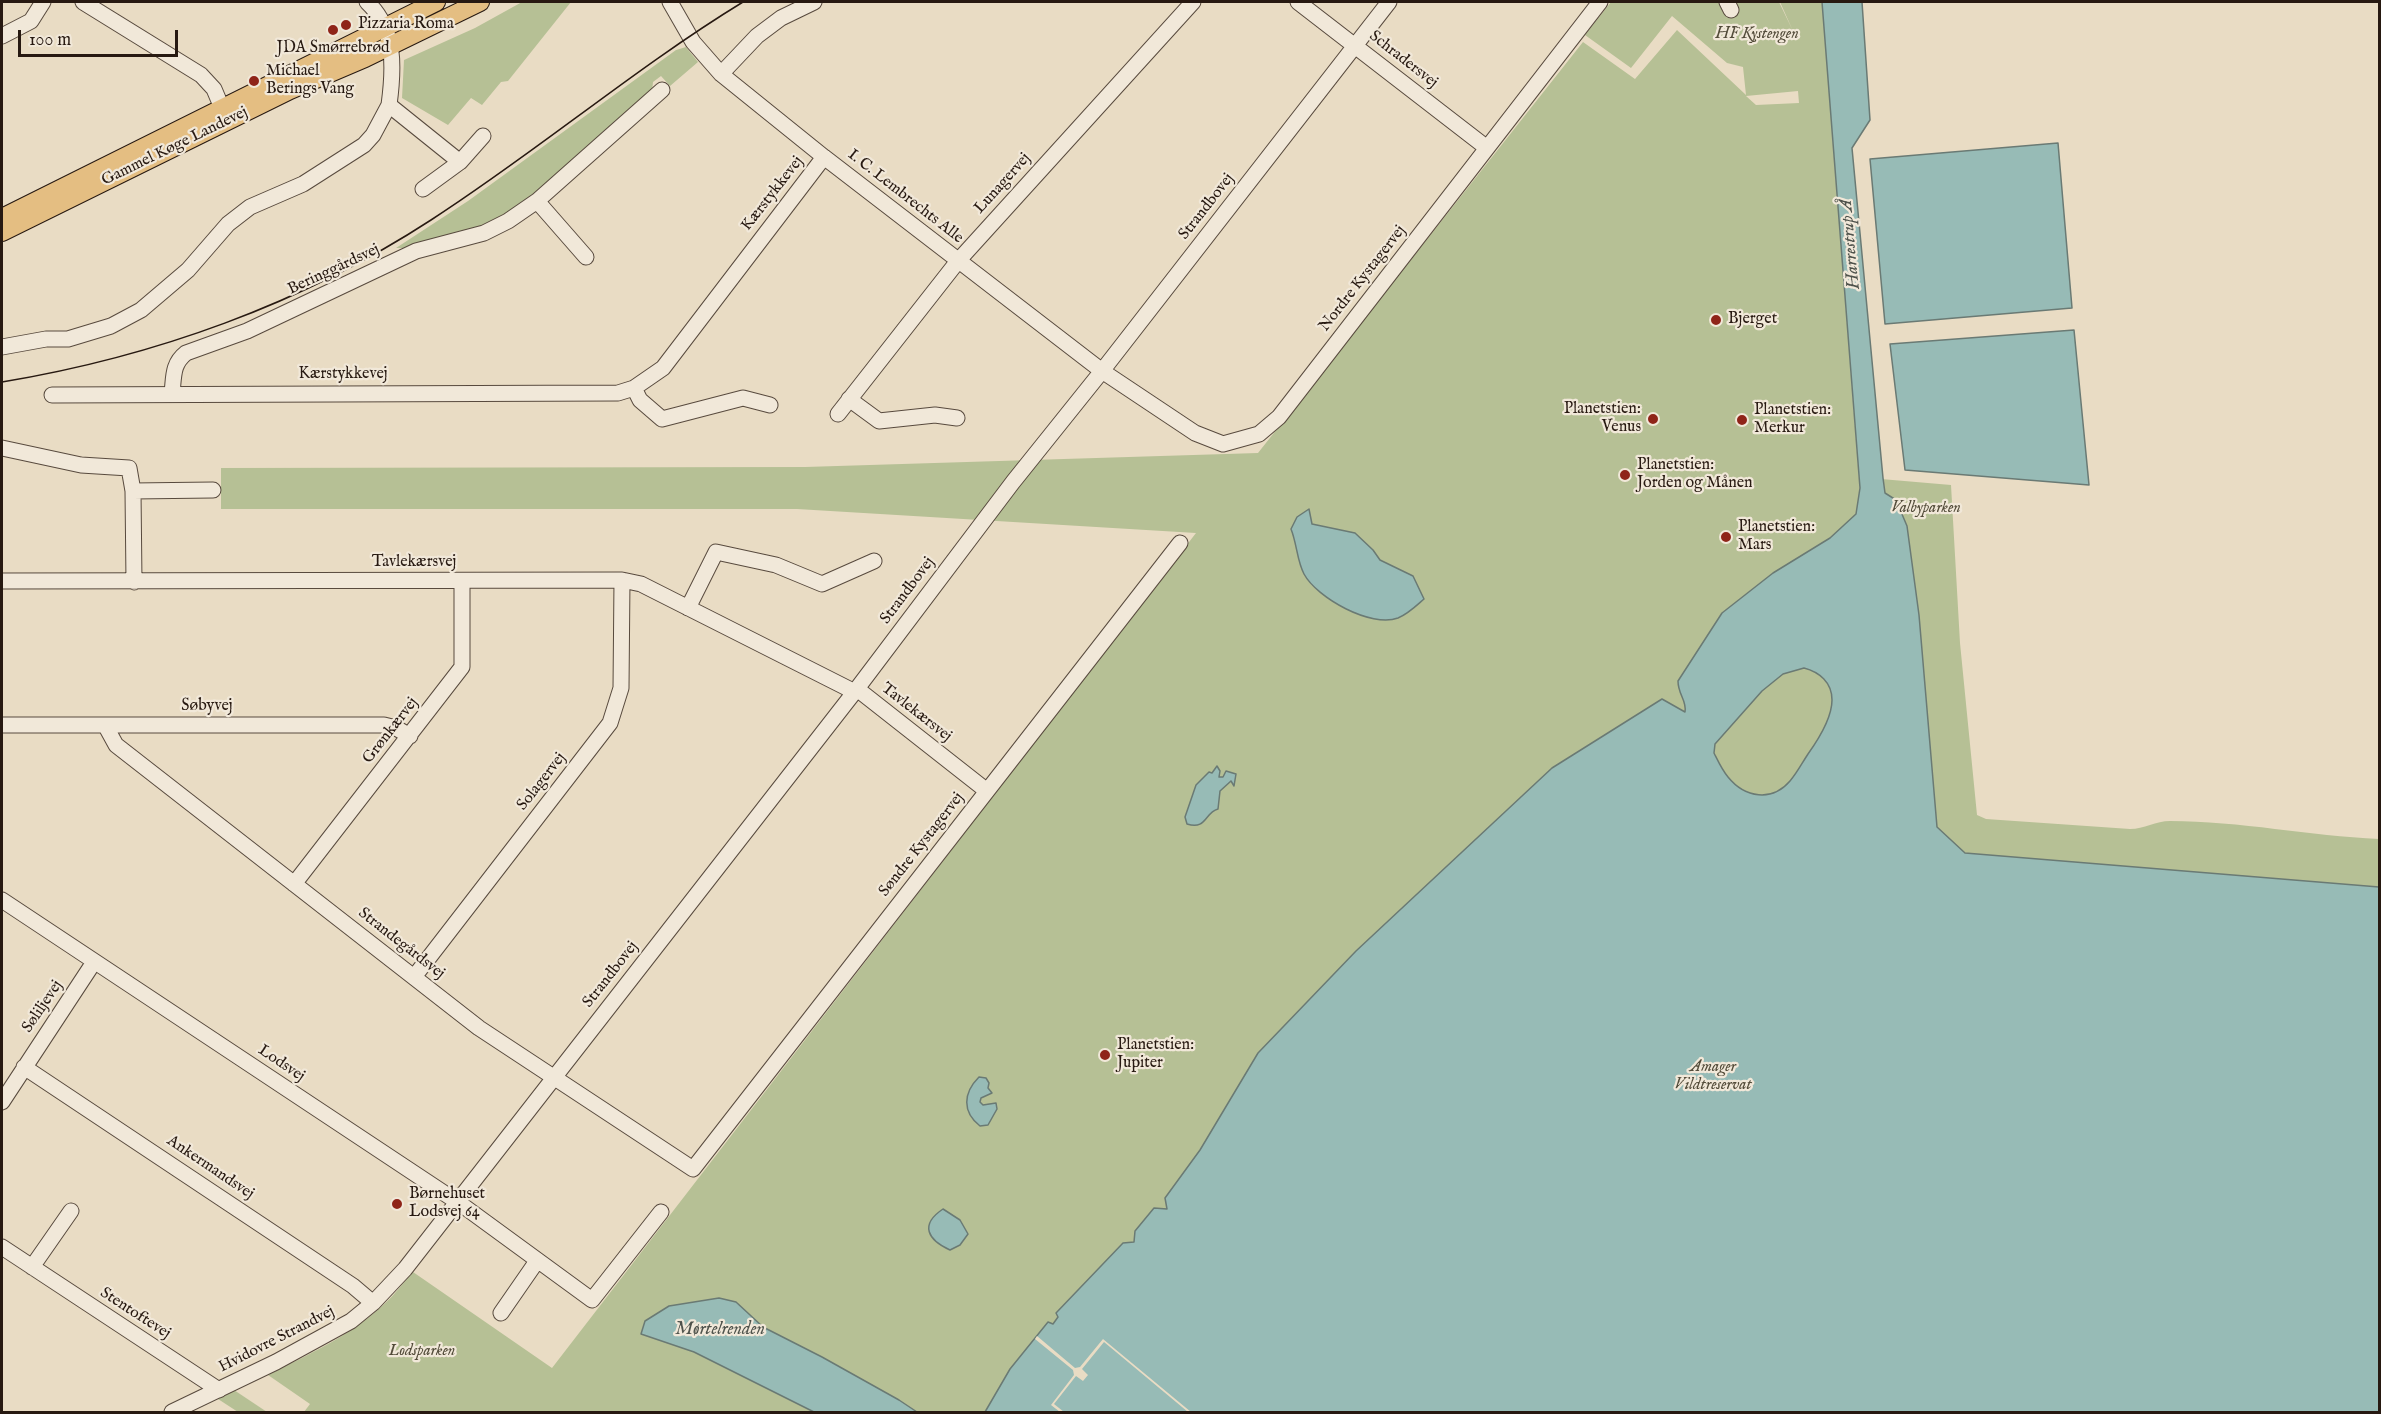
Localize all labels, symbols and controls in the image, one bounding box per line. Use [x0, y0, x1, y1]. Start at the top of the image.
place label: Pizzaria Roma [358, 15, 454, 35]
scale bar [21, 18, 182, 56]
marker: Pizzaria Roma [339, 18, 353, 32]
marker: JDA Smørrebrød [326, 23, 340, 37]
park label: HF Kystengen [1715, 25, 1799, 45]
street label: Schradersvej [1365, 27, 1441, 93]
text: 100 m [29, 29, 71, 52]
place label: JDA Smørrebrød [276, 39, 390, 59]
place label: Michael Berings Vang [266, 62, 354, 100]
marker: Michael Berings Vang [247, 74, 261, 88]
street label: Gammel Køge Landevej [99, 103, 251, 191]
street label: I. C. Lembrechts Alle [843, 146, 967, 248]
street label: Lunagervej [971, 150, 1035, 218]
street label: Kærstykkevej [738, 153, 808, 235]
street label: Strandbovej [1175, 170, 1239, 244]
water label: Harrestrup Å [1836, 198, 1866, 290]
street label: Nordre Kystagervej [1316, 222, 1410, 336]
street label: Beringgårdsvej [285, 240, 383, 300]
place label: Bjerget [1728, 310, 1777, 330]
marker: Bjerget [1709, 313, 1723, 327]
street label: Kærstykkevej [298, 365, 388, 385]
place label: Planetstien: Venus [1564, 400, 1641, 438]
place label: Planetstien: Merkur [1754, 401, 1831, 439]
marker: Planetstien: Venus [1646, 412, 1660, 426]
marker: Planetstien: Merkur [1735, 413, 1749, 427]
place label: Planetstien: Jorden og Månen [1637, 456, 1753, 494]
marker: Planetstien: Jorden og Månen [1618, 468, 1632, 482]
park label: Valbyparken [1891, 499, 1961, 519]
place label: Planetstien: Mars [1738, 518, 1815, 556]
marker: Planetstien: Mars [1719, 530, 1733, 544]
street label: Tavlekærsvej [372, 553, 456, 573]
street label: Strandbovej [877, 554, 939, 628]
street label: Tavlekærsvej [877, 679, 955, 747]
street label: Grønkærvej [359, 694, 423, 768]
street label: Søbyvej [181, 697, 233, 717]
street label: Solagervej [513, 749, 571, 815]
street label: Søndre Kystagervej [875, 789, 969, 901]
street label: Strandegårdsvej [354, 904, 448, 984]
street label: Strandbovej [579, 938, 643, 1012]
street label: Søliljevej [19, 977, 67, 1037]
place label: Planetstien: Jupiter [1117, 1036, 1194, 1074]
street label: Lodsvej [254, 1041, 308, 1087]
marker: Planetstien: Jupiter [1098, 1048, 1112, 1062]
park label: Amager Vildtreservat [1674, 1058, 1752, 1096]
street label: Ankermandsvej [163, 1132, 257, 1204]
place label: Børnehuset Lodsvej 64 [409, 1185, 485, 1223]
marker: Børnehuset Lodsvej 64 [390, 1197, 404, 1211]
street label: Stentoftevej [96, 1284, 174, 1344]
street label: Hvidovre Strandvej [216, 1303, 338, 1377]
water label: Mørtelrenden [675, 1319, 765, 1341]
park label: Lodsparken [389, 1342, 455, 1362]

